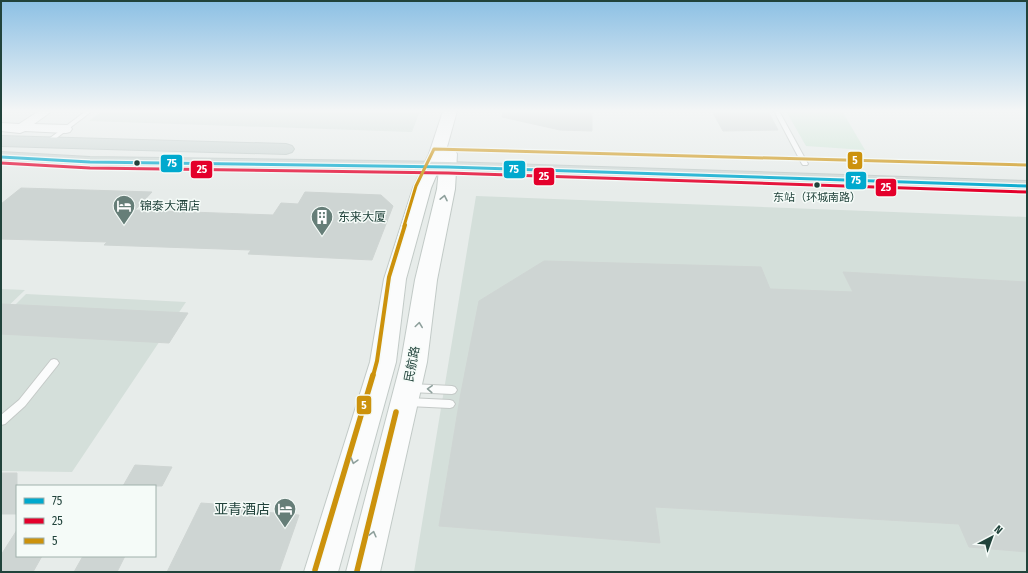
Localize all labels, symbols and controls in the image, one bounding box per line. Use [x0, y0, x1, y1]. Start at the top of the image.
line badge: 5 [847, 151, 863, 170]
line badge: 75 [160, 154, 183, 173]
text: 5 [852, 154, 858, 167]
text: 75 [167, 157, 178, 170]
unlabelled marker [132, 158, 142, 168]
line badge: 25 [190, 160, 213, 179]
line badge: 75 [503, 160, 526, 179]
text: 25 [196, 163, 208, 176]
text: 75 [509, 163, 520, 176]
line badge: 25 [533, 167, 555, 186]
text: 25 [538, 170, 550, 183]
line badge: 75 [845, 171, 867, 190]
text: 75 [851, 174, 862, 187]
line badge: 25 [875, 178, 897, 197]
marker: 东站（环城南路） [812, 180, 822, 190]
text: 25 [880, 181, 892, 194]
place label: 东站（环城南路） [773, 191, 861, 204]
hotel icon: 锦泰大酒店 [111, 193, 137, 226]
one-way arrow [439, 195, 447, 201]
place label: 锦泰大酒店 [140, 199, 200, 213]
building icon: 东来大厦 [309, 204, 335, 237]
place label: 东来大厦 [338, 210, 386, 224]
one-way arrow [414, 322, 423, 329]
street label: 民航路 [402, 345, 422, 383]
one-way arrow [427, 385, 433, 393]
line badge: 5 [356, 395, 372, 415]
text: 5 [361, 399, 367, 412]
one-way arrow [350, 457, 359, 464]
legend [16, 485, 156, 557]
text: 75 [52, 494, 63, 508]
hotel icon: 亚青酒店 [272, 496, 298, 529]
place label: 亚青酒店 [214, 501, 270, 518]
text: 25 [52, 514, 63, 528]
north arrow [972, 517, 1012, 557]
text: N [991, 523, 1005, 537]
one-way arrow [368, 531, 377, 538]
text: 5 [52, 534, 58, 548]

